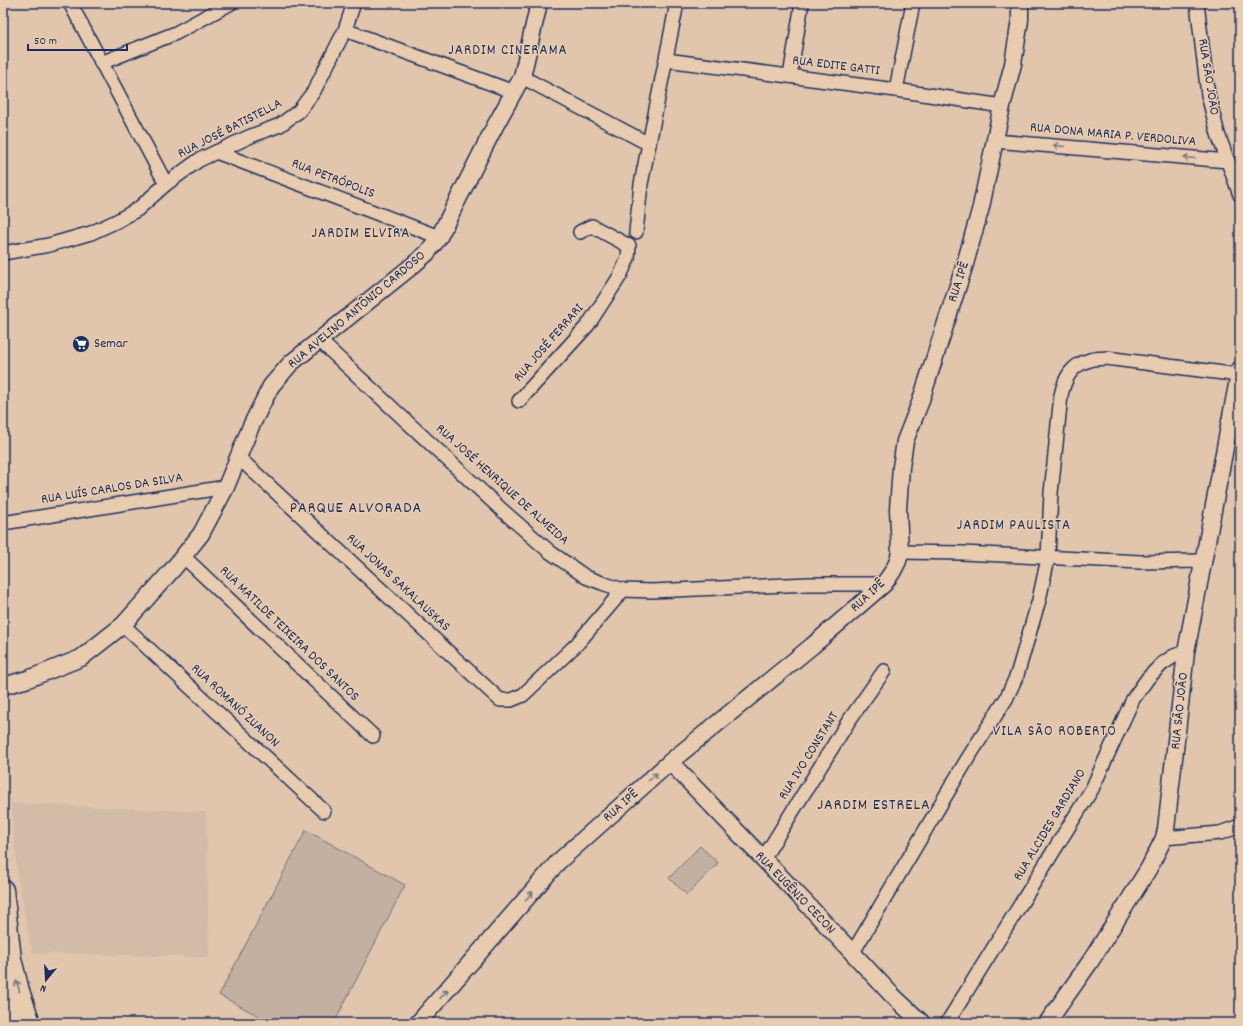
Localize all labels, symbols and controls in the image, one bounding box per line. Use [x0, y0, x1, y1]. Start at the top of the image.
scale bar [28, 26, 127, 52]
text: 50 m [34, 33, 57, 50]
street label: RUA SÃO JOÃO [1192, 37, 1224, 117]
district label: JARDIM CINERAMA [448, 40, 568, 62]
street label: RUA EDITE GATTI [791, 51, 881, 81]
street label: RUA JOSÉ BATISTELLA [174, 94, 286, 164]
street label: RUA DONA MARIA P. VERDOLIVA [1029, 118, 1197, 152]
one-way arrow [1053, 143, 1066, 150]
street label: RUA PETRÓPOLIS [288, 154, 378, 204]
one-way arrow [1183, 154, 1196, 161]
district label: JARDIM ELVIRA [312, 223, 410, 245]
street label: RUA AVELINO ANTÔNIO CARDOSO [284, 246, 430, 374]
street label: RUA IPÊ [943, 259, 975, 305]
street label: RUA JOSÉ FERRARI [509, 299, 589, 387]
supermarket icon: Semar [71, 334, 91, 354]
place label: Semar [94, 334, 129, 354]
street label: RUA JOSÉ HENRIQUE DE ALMEIDA [431, 420, 573, 551]
street label: RUA LUÍS CARLOS DA SILVA [40, 468, 185, 510]
district label: PARQUE ALVORADA [290, 497, 422, 520]
district label: JARDIM PAULISTA [957, 515, 1071, 537]
street label: RUA JONAS SAKALAUSKAS [341, 529, 455, 637]
street label: RUA MATILDE TEIXEIRA DOS SANTOS [215, 562, 363, 706]
street label: RUA IPÊ [846, 574, 890, 617]
street label: RUA ROMANÓ ZUANON [186, 659, 284, 753]
street label: RUA SÃO JOÃO [1166, 671, 1194, 751]
street label: RUA IVO CONSTANT [774, 708, 844, 804]
district label: VILA SÃO ROBERTO [993, 721, 1117, 743]
street label: RUA ALCIDES GARDIANO [1009, 765, 1091, 885]
one-way arrow [648, 773, 658, 782]
street label: RUA IPÊ [599, 784, 644, 827]
district label: JARDIM ESTRELA [817, 794, 931, 817]
street label: RUA EUGÊNIO CECON [750, 847, 840, 939]
one-way arrow [525, 890, 534, 901]
north arrow [26, 960, 66, 1000]
text: N [38, 979, 49, 996]
one-way arrow [14, 980, 21, 993]
one-way arrow [439, 988, 448, 999]

